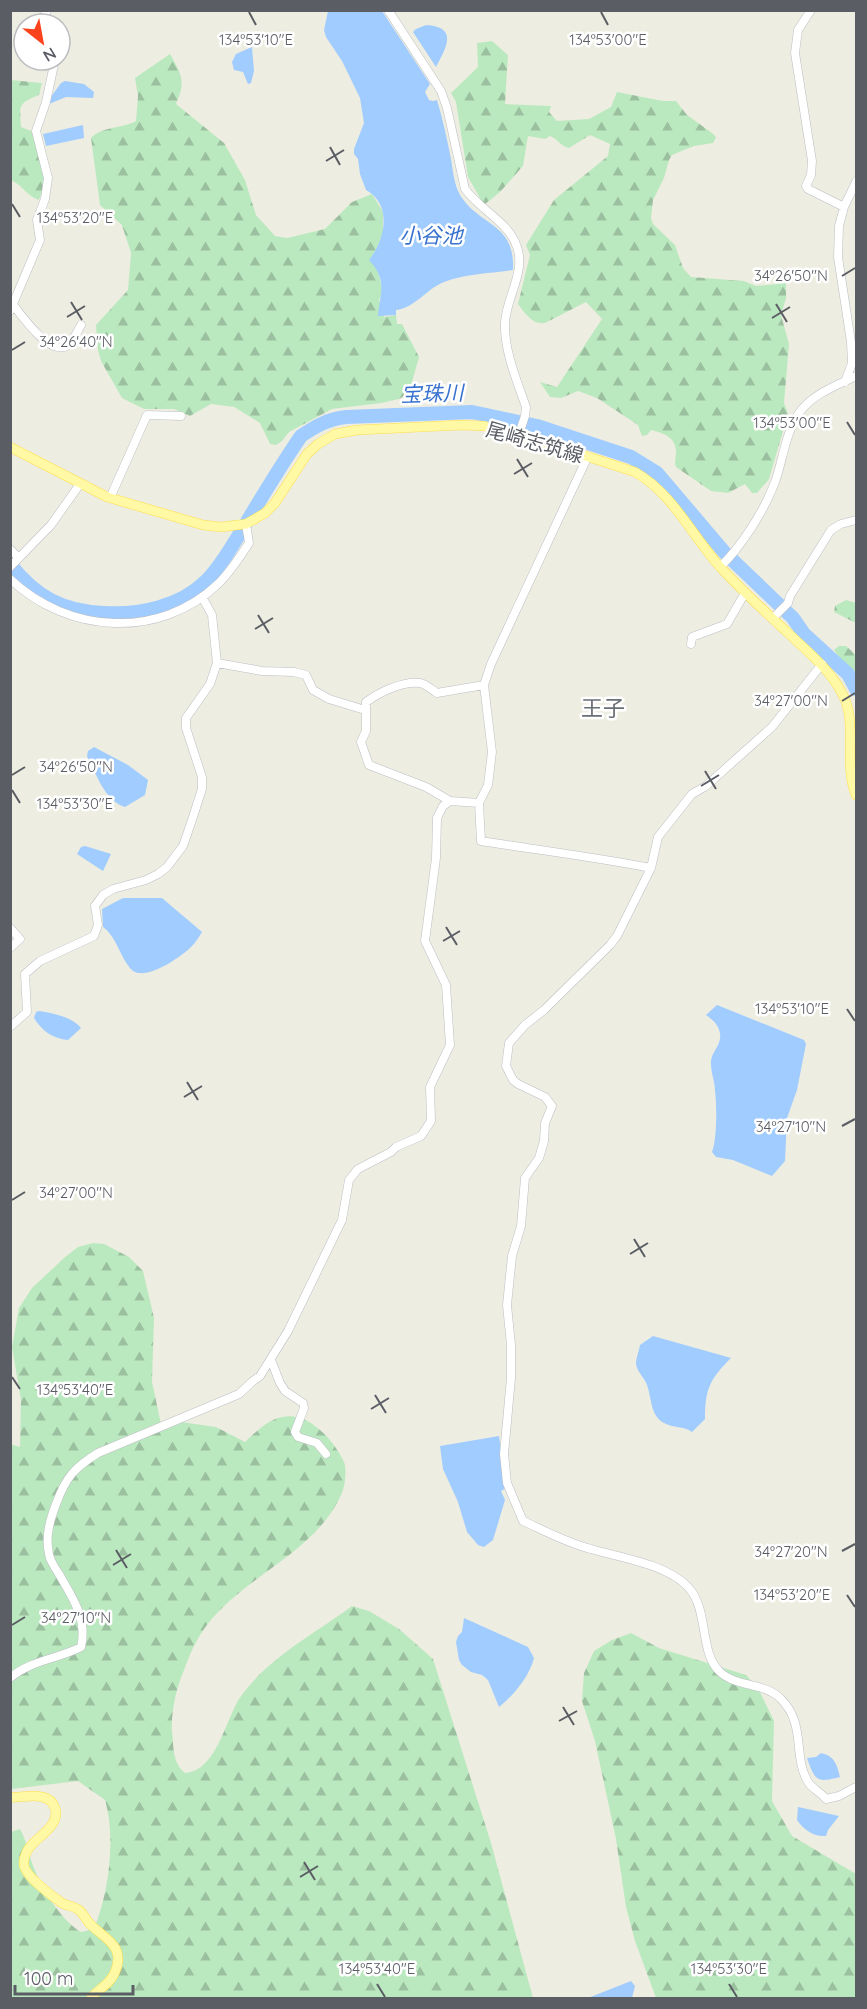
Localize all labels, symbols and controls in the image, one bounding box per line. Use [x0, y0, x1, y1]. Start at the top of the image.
north arrow [12, 12, 72, 72]
text: 134°53'10"E [219, 30, 293, 49]
text: 134°53'00"E [569, 30, 647, 49]
text: N [40, 43, 60, 66]
text: 134°53'20"E [37, 208, 113, 227]
water label: 小谷池 [400, 222, 464, 248]
text: 34°26'50"N [754, 266, 828, 285]
text: 34°26'40"N [39, 332, 113, 351]
water label: 宝珠川 [400, 379, 466, 407]
text: 134°53'00"E [753, 413, 831, 432]
street label: 尾崎志筑線 [483, 416, 587, 468]
text: 34°27'00"N [754, 691, 828, 710]
district label: 王子 [581, 694, 625, 722]
text: 34°26'50"N [39, 757, 113, 776]
text: 134°53'30"E [37, 794, 113, 813]
text: 134°53'10"E [755, 999, 829, 1018]
text: 34°27'10"N [756, 1117, 826, 1136]
text: 34°27'00"N [39, 1183, 113, 1202]
text: 134°53'40"E [37, 1380, 113, 1399]
text: 34°27'20"N [754, 1542, 828, 1561]
text: 134°53'20"E [754, 1585, 830, 1604]
text: 34°27'10"N [41, 1608, 111, 1627]
scale bar [15, 1958, 134, 1996]
text: 134°53'40"E [339, 1959, 415, 1978]
text: 134°53'30"E [691, 1959, 767, 1978]
text: 100 m [24, 1967, 73, 1990]

